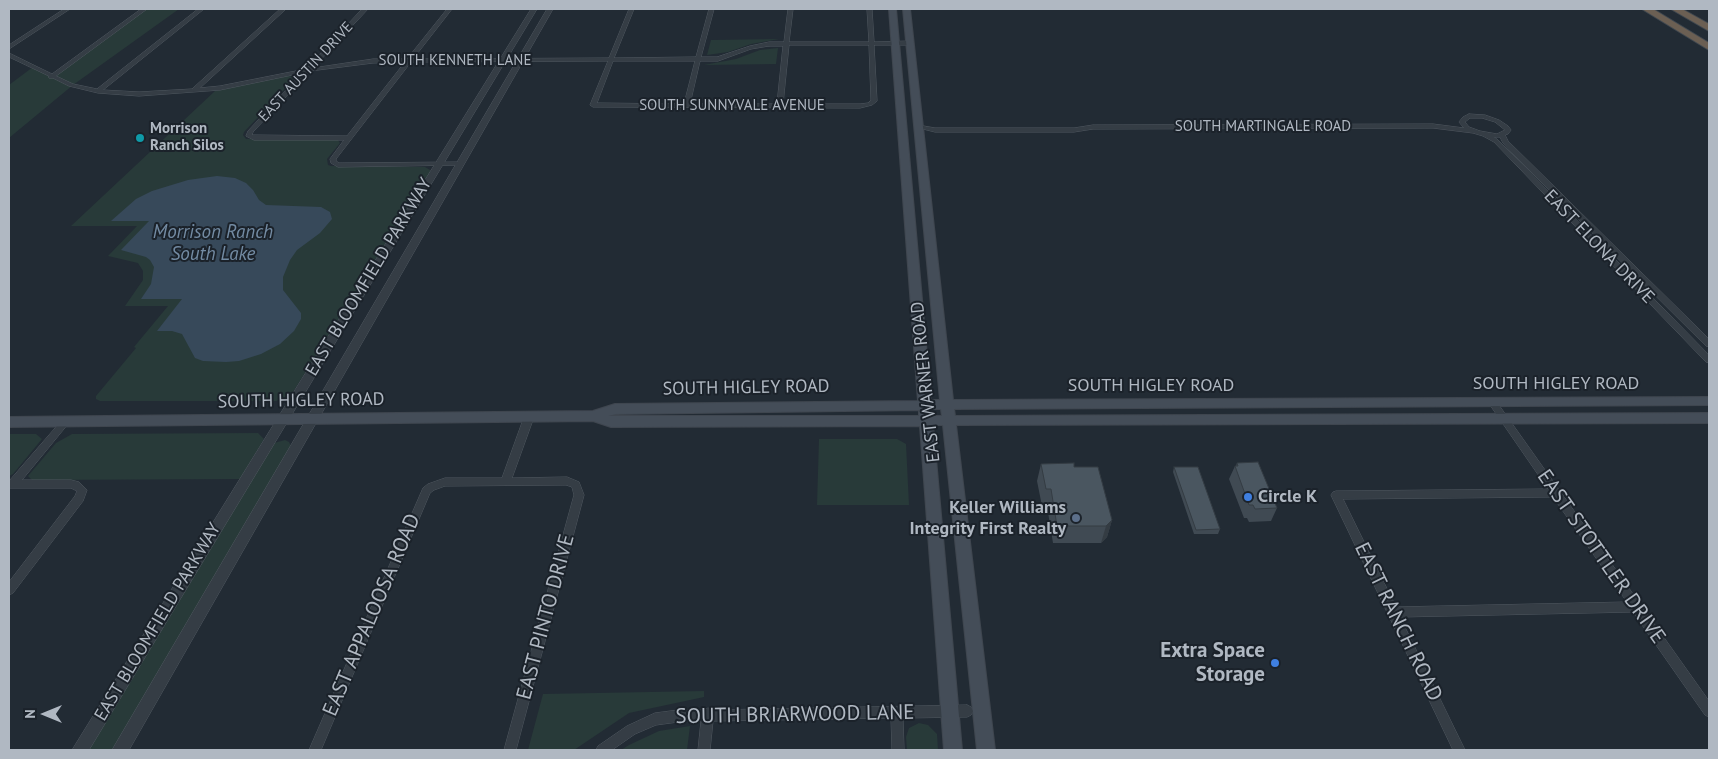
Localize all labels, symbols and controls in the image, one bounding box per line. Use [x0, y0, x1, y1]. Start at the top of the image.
street label: EAST AUSTIN DRIVE [255, 18, 357, 126]
street label: SOUTH KENNETH LANE [379, 52, 531, 70]
street label: SOUTH SUNNYVALE AVENUE [639, 97, 825, 115]
street label: SOUTH MARTINGALE ROAD [1175, 118, 1351, 136]
place label: Morrison Ranch Silos [150, 120, 224, 155]
marker: Morrison Ranch Silos [134, 132, 146, 144]
street label: EAST BLOOMFIELD PARKWAY [301, 174, 437, 380]
street label: EAST ELONA DRIVE [1539, 186, 1659, 308]
water label: Morrison Ranch South Lake [153, 222, 273, 266]
street label: EAST WARNER ROAD [907, 301, 945, 463]
street label: SOUTH HIGLEY ROAD [1473, 373, 1639, 395]
street label: SOUTH HIGLEY ROAD [1068, 375, 1234, 397]
street label: SOUTH HIGLEY ROAD [662, 376, 830, 400]
street label: SOUTH HIGLEY ROAD [217, 389, 385, 413]
street label: EAST STOTTLER DRIVE [1531, 465, 1671, 649]
place label: Circle K [1258, 486, 1317, 508]
marker: Circle K [1242, 491, 1254, 503]
place label: Keller Williams Integrity First Realty [909, 497, 1066, 540]
street label: EAST APPALOOSA ROAD [318, 510, 426, 720]
marker: Keller Williams Integrity First Realty [1070, 512, 1082, 524]
street label: EAST BLOOMFIELD PARKWAY [90, 519, 226, 725]
street label: EAST PINTO DRIVE [512, 532, 580, 702]
street label: EAST RANCH ROAD [1349, 539, 1447, 705]
place label: Extra Space Storage [1160, 638, 1265, 688]
marker: Extra Space Storage [1269, 657, 1281, 669]
north arrow [20, 689, 70, 739]
street label: SOUTH BRIARWOOD LANE [675, 700, 915, 730]
text: N [21, 709, 39, 719]

